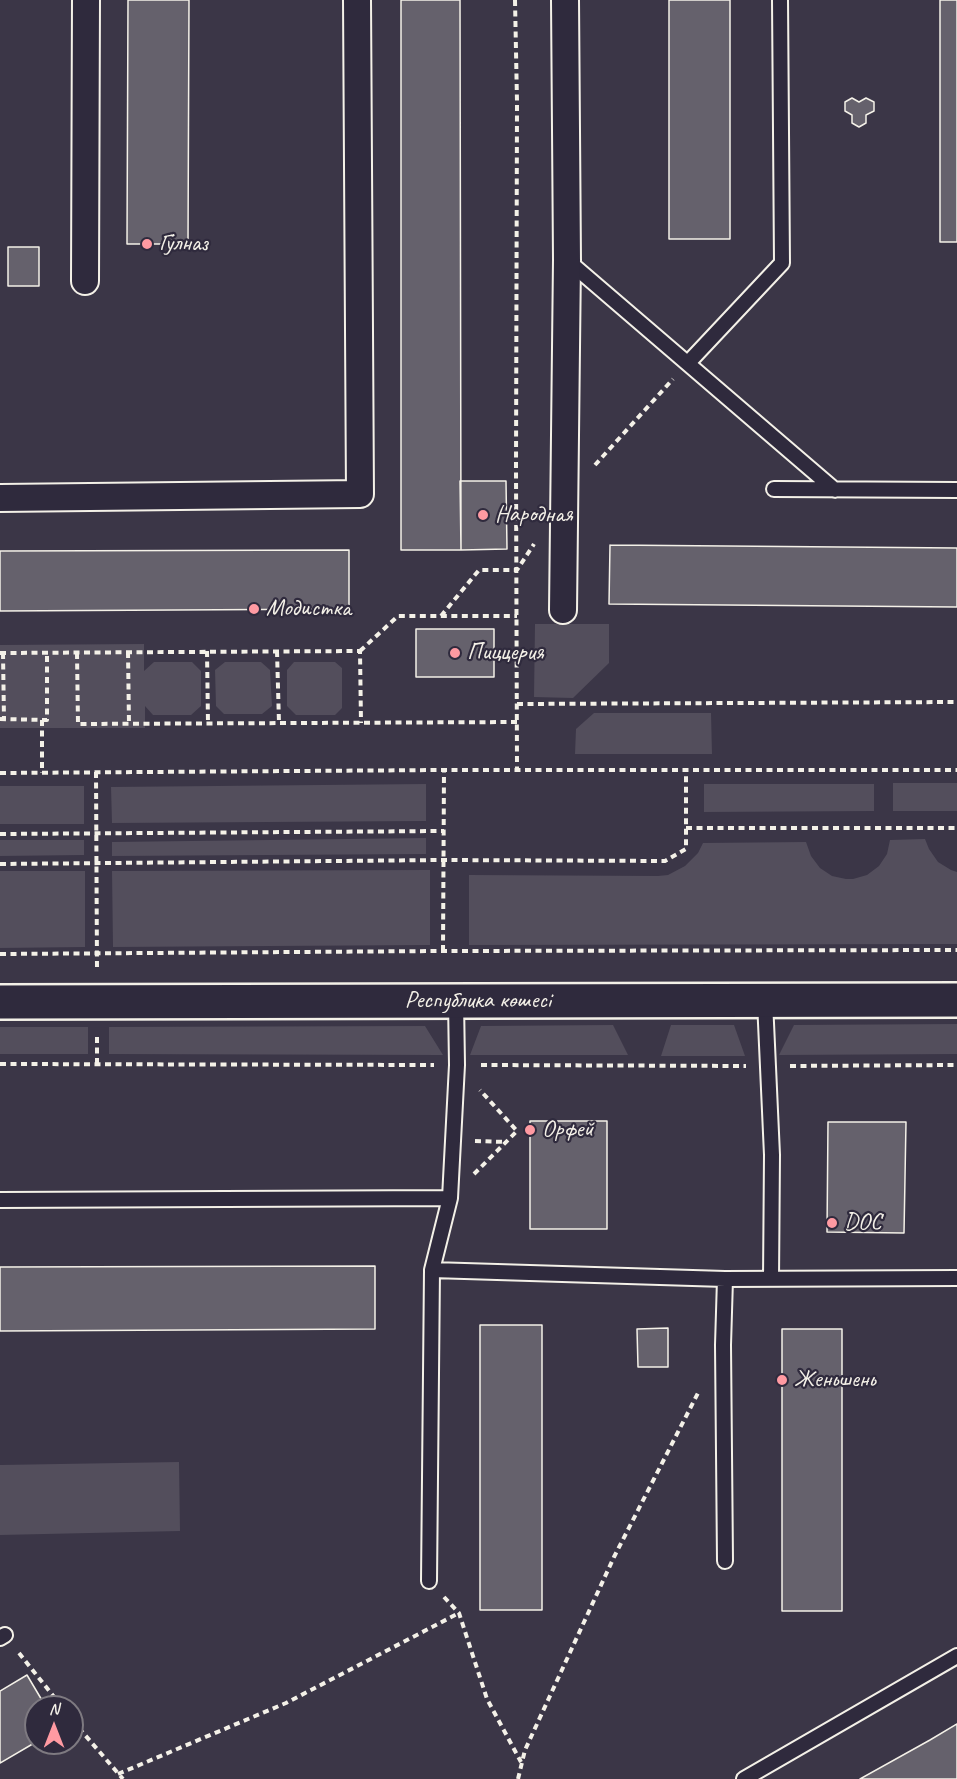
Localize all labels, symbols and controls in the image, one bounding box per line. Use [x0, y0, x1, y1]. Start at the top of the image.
place label: Гулназ [159, 230, 207, 258]
marker: Гулназ [140, 237, 154, 251]
place label: Народная [495, 501, 573, 529]
marker: Народная [476, 508, 490, 522]
place label: Модистка [266, 595, 351, 623]
marker: Модистка [247, 602, 261, 616]
place label: Пиццерия [467, 639, 544, 667]
marker: Пиццерия [448, 646, 462, 660]
street label: Республика көшесі [405, 987, 551, 1015]
place label: Орфей [542, 1116, 593, 1144]
marker: Орфей [523, 1123, 537, 1137]
place label: DOC [844, 1209, 881, 1237]
marker: DOC [825, 1216, 839, 1230]
place label: Женьшень [794, 1366, 875, 1394]
marker: Женьшень [775, 1373, 789, 1387]
north arrow [24, 1695, 84, 1755]
text: N [49, 1699, 59, 1719]

